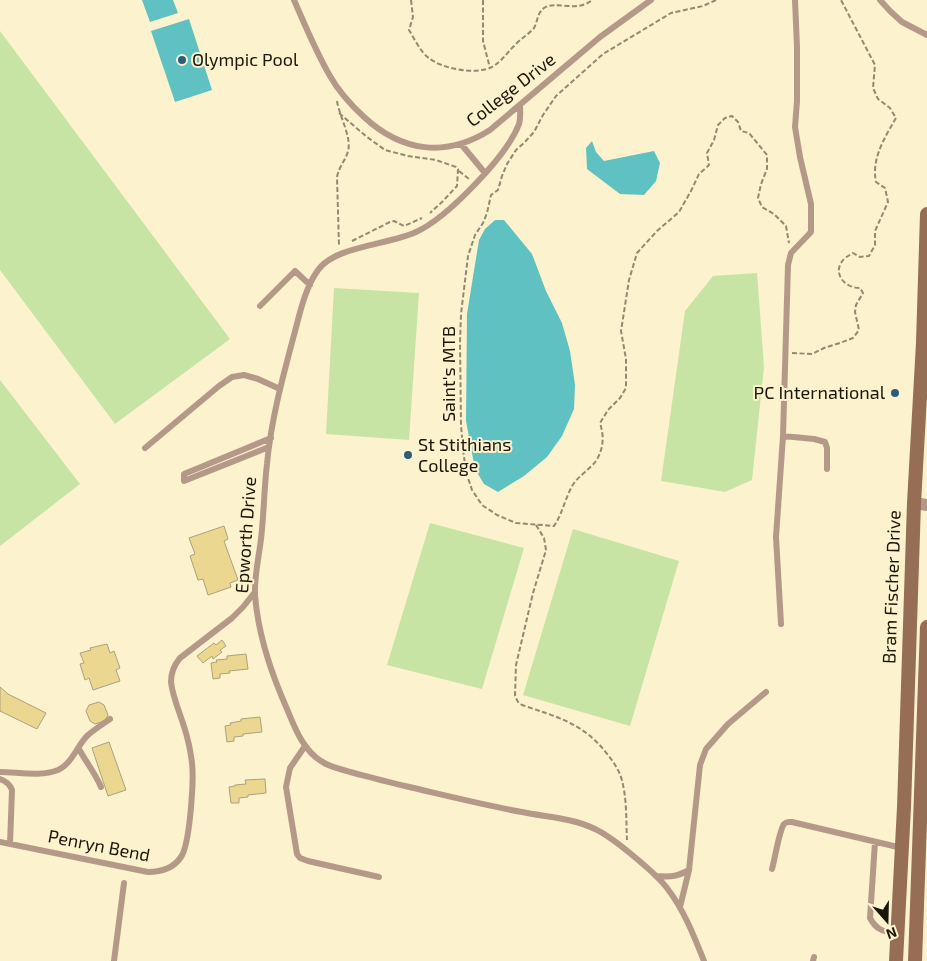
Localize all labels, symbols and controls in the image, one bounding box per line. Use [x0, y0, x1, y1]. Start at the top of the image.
place label: Olympic Pool [192, 48, 299, 70]
street label: College Drive [461, 48, 559, 131]
marker: Olympic Pool [176, 54, 188, 66]
street label: Saint's MTB [437, 326, 459, 422]
place label: PC International [754, 381, 886, 403]
marker: PC International [889, 387, 901, 399]
place label: St Stithians College [418, 433, 511, 476]
marker: St Stithians College [402, 449, 414, 461]
street label: Epworth Drive [230, 476, 260, 594]
street label: Bram Fischer Drive [877, 510, 905, 664]
street label: Penryn Bend [46, 824, 152, 866]
north arrow [862, 896, 912, 946]
text: N [884, 924, 899, 943]

